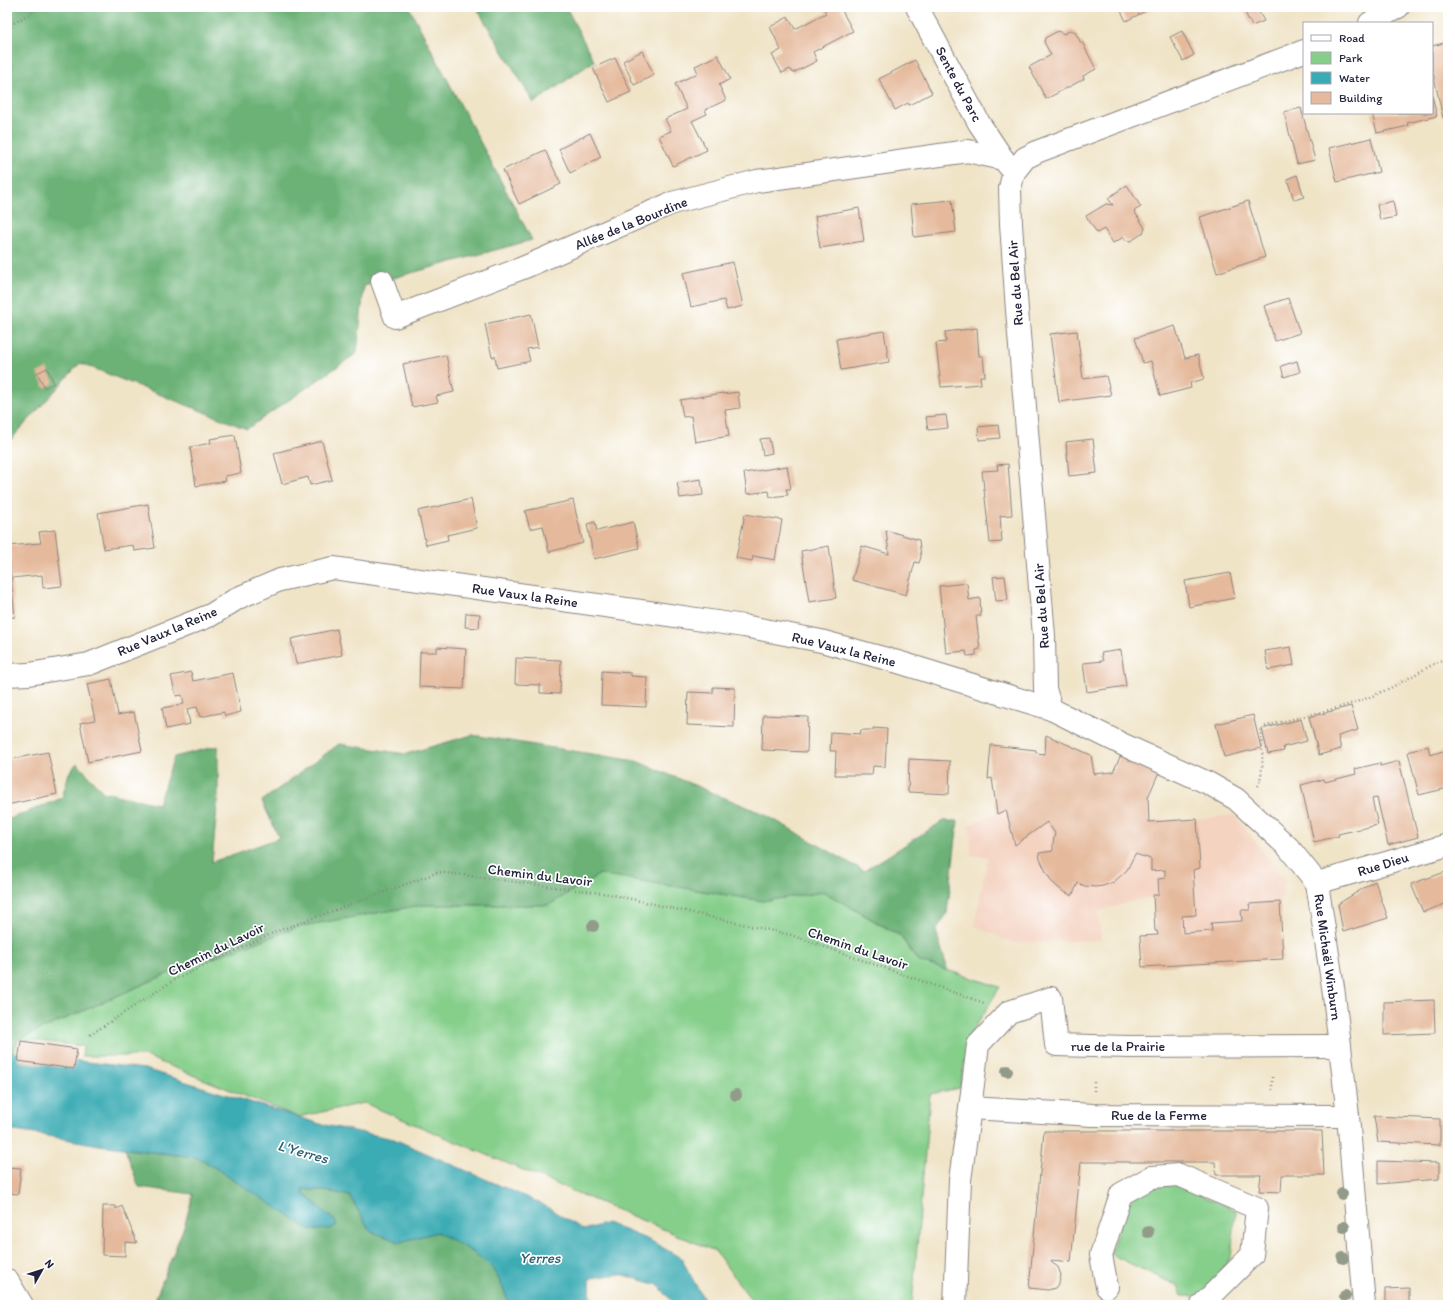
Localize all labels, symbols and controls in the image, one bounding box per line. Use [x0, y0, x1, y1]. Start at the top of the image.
legend [1303, 22, 1433, 114]
text: Road [1339, 31, 1365, 45]
street label: Sente du Parc [932, 44, 986, 125]
text: Park [1339, 51, 1363, 65]
text: Water [1339, 71, 1370, 85]
text: Building [1339, 91, 1383, 105]
street label: Allée de la Bourdine [572, 193, 690, 254]
street label: Rue du Bel Air [1004, 239, 1027, 326]
street label: Rue du Bel Air [1030, 562, 1053, 649]
street label: Rue Vaux la Reine [471, 580, 579, 611]
street label: Rue Vaux la Reine [115, 603, 220, 660]
street label: Rue Vaux la Reine [790, 628, 898, 671]
street label: Rue Dieu [1355, 849, 1411, 880]
street label: Chemin du Lavoir [487, 861, 593, 890]
street label: Rue Michaël Winburn [1310, 893, 1345, 1022]
street label: Chemin du Lavoir [165, 919, 267, 980]
street label: Chemin du Lavoir [805, 923, 911, 974]
street label: rue de la Prairie [1071, 1038, 1166, 1055]
street label: Rue de la Ferme [1111, 1107, 1207, 1124]
water label: L'Yerres [276, 1136, 331, 1168]
water label: Yerres [519, 1249, 562, 1267]
north arrow [22, 1250, 62, 1290]
text: N [42, 1257, 57, 1271]

